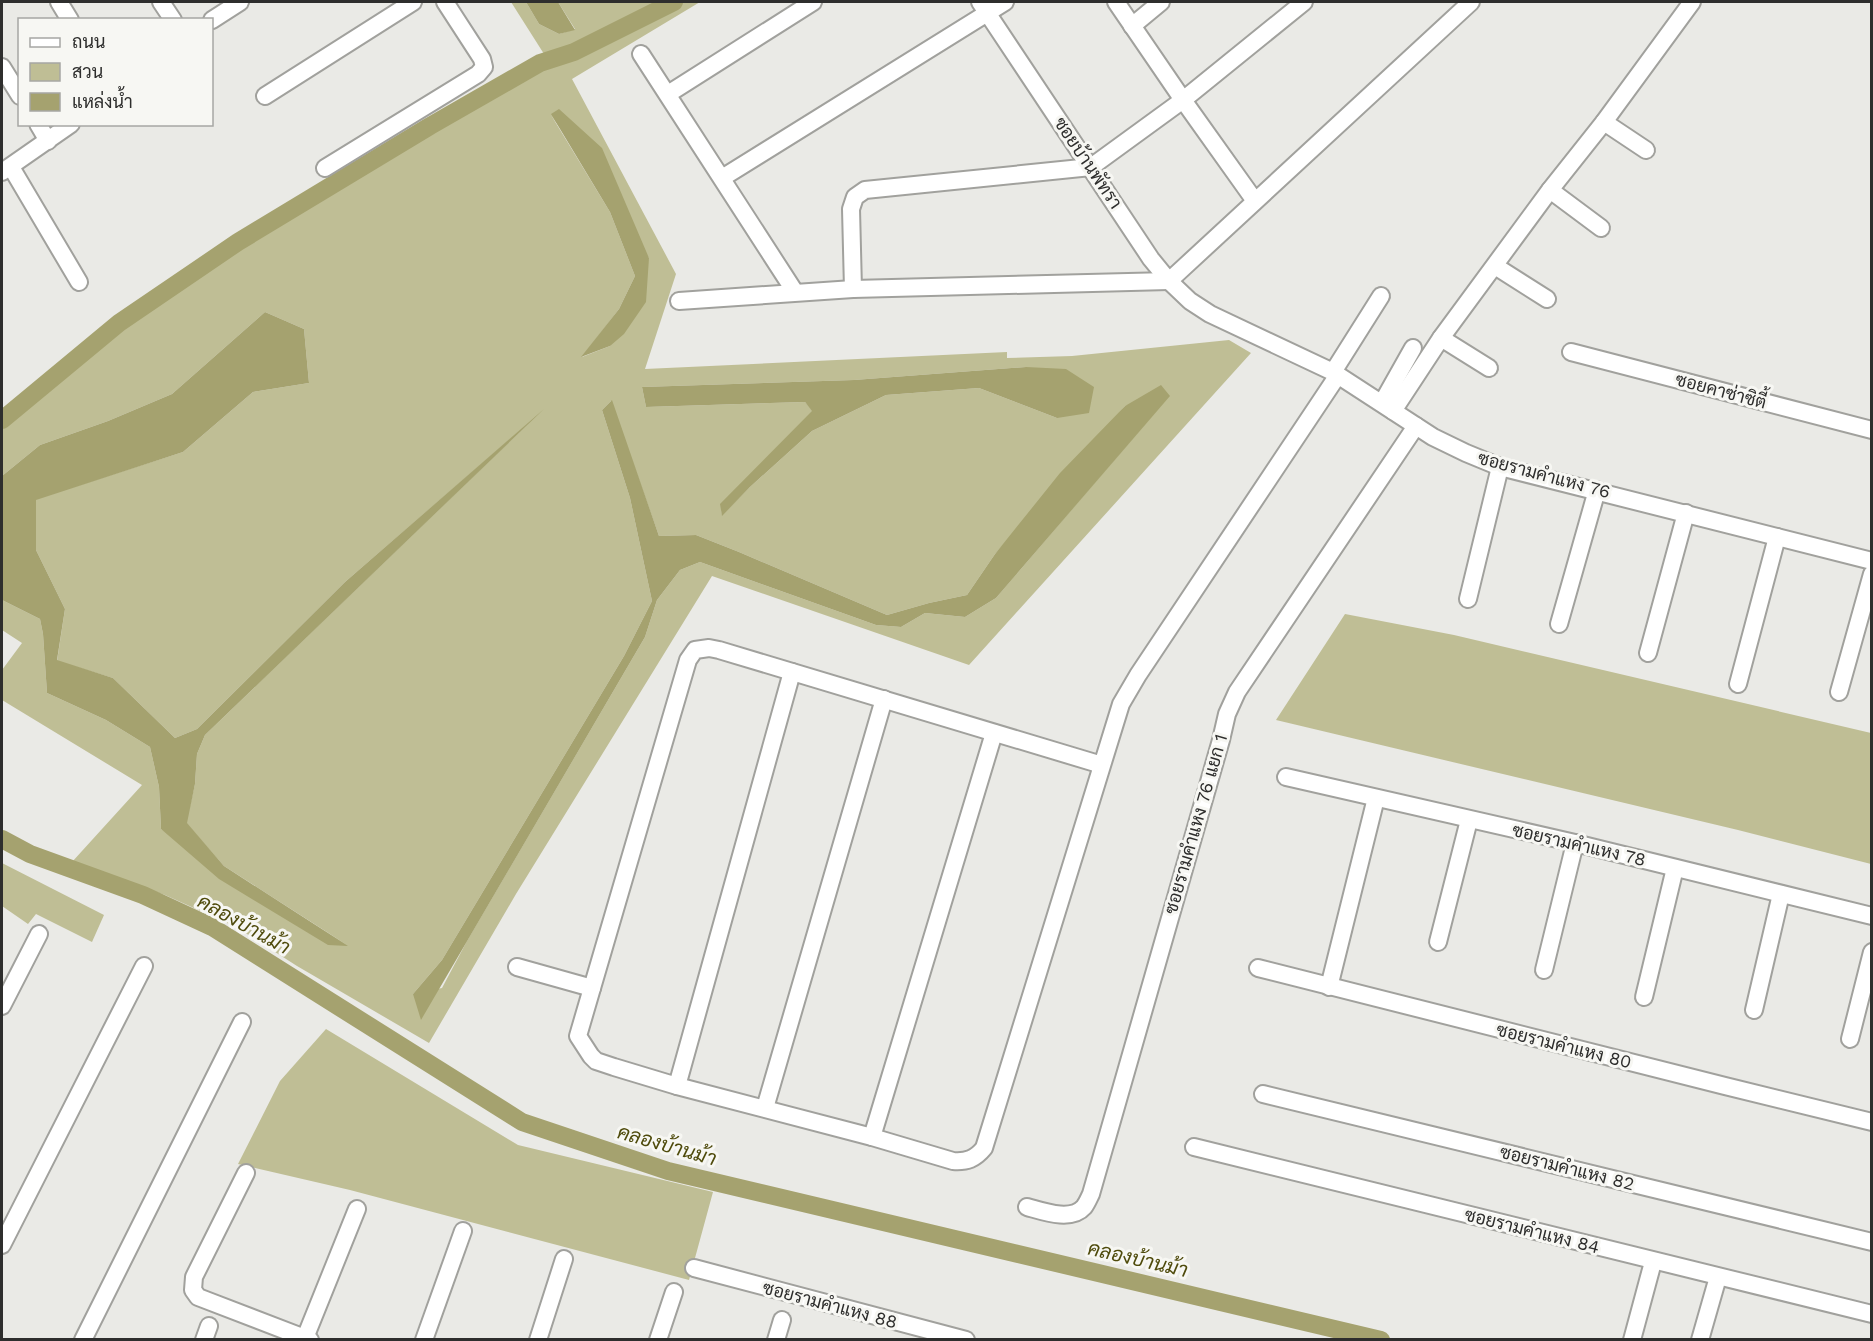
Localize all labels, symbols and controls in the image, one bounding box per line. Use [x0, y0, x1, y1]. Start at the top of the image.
legend [18, 18, 213, 126]
text: ถนน [72, 31, 105, 52]
text: สวน [72, 61, 103, 82]
text: แหล่งน้ำ [72, 86, 133, 112]
street label: ซอยบ้านพัทรา [1050, 112, 1128, 213]
street label: ซอยคาซ่าซิตี้ [1673, 363, 1771, 413]
street label: ซอยรามคำแหง 76 [1476, 447, 1613, 502]
street label: ซอยรามคำแหง 76 แยก 1 [1160, 731, 1231, 916]
street label: ซอยรามคำแหง 78 [1510, 819, 1648, 870]
water label: คลองบ้านม้า [194, 888, 295, 959]
street label: ซอยรามคำแหง 80 [1494, 1019, 1634, 1072]
water label: คลองบ้านม้า [615, 1118, 720, 1171]
street label: ซอยรามคำแหง 82 [1498, 1141, 1637, 1194]
street label: ซอยรามคำแหง 84 [1462, 1204, 1602, 1257]
water label: คลองบ้านม้า [1086, 1235, 1191, 1282]
street label: ซอยรามคำแหง 88 [761, 1276, 900, 1333]

